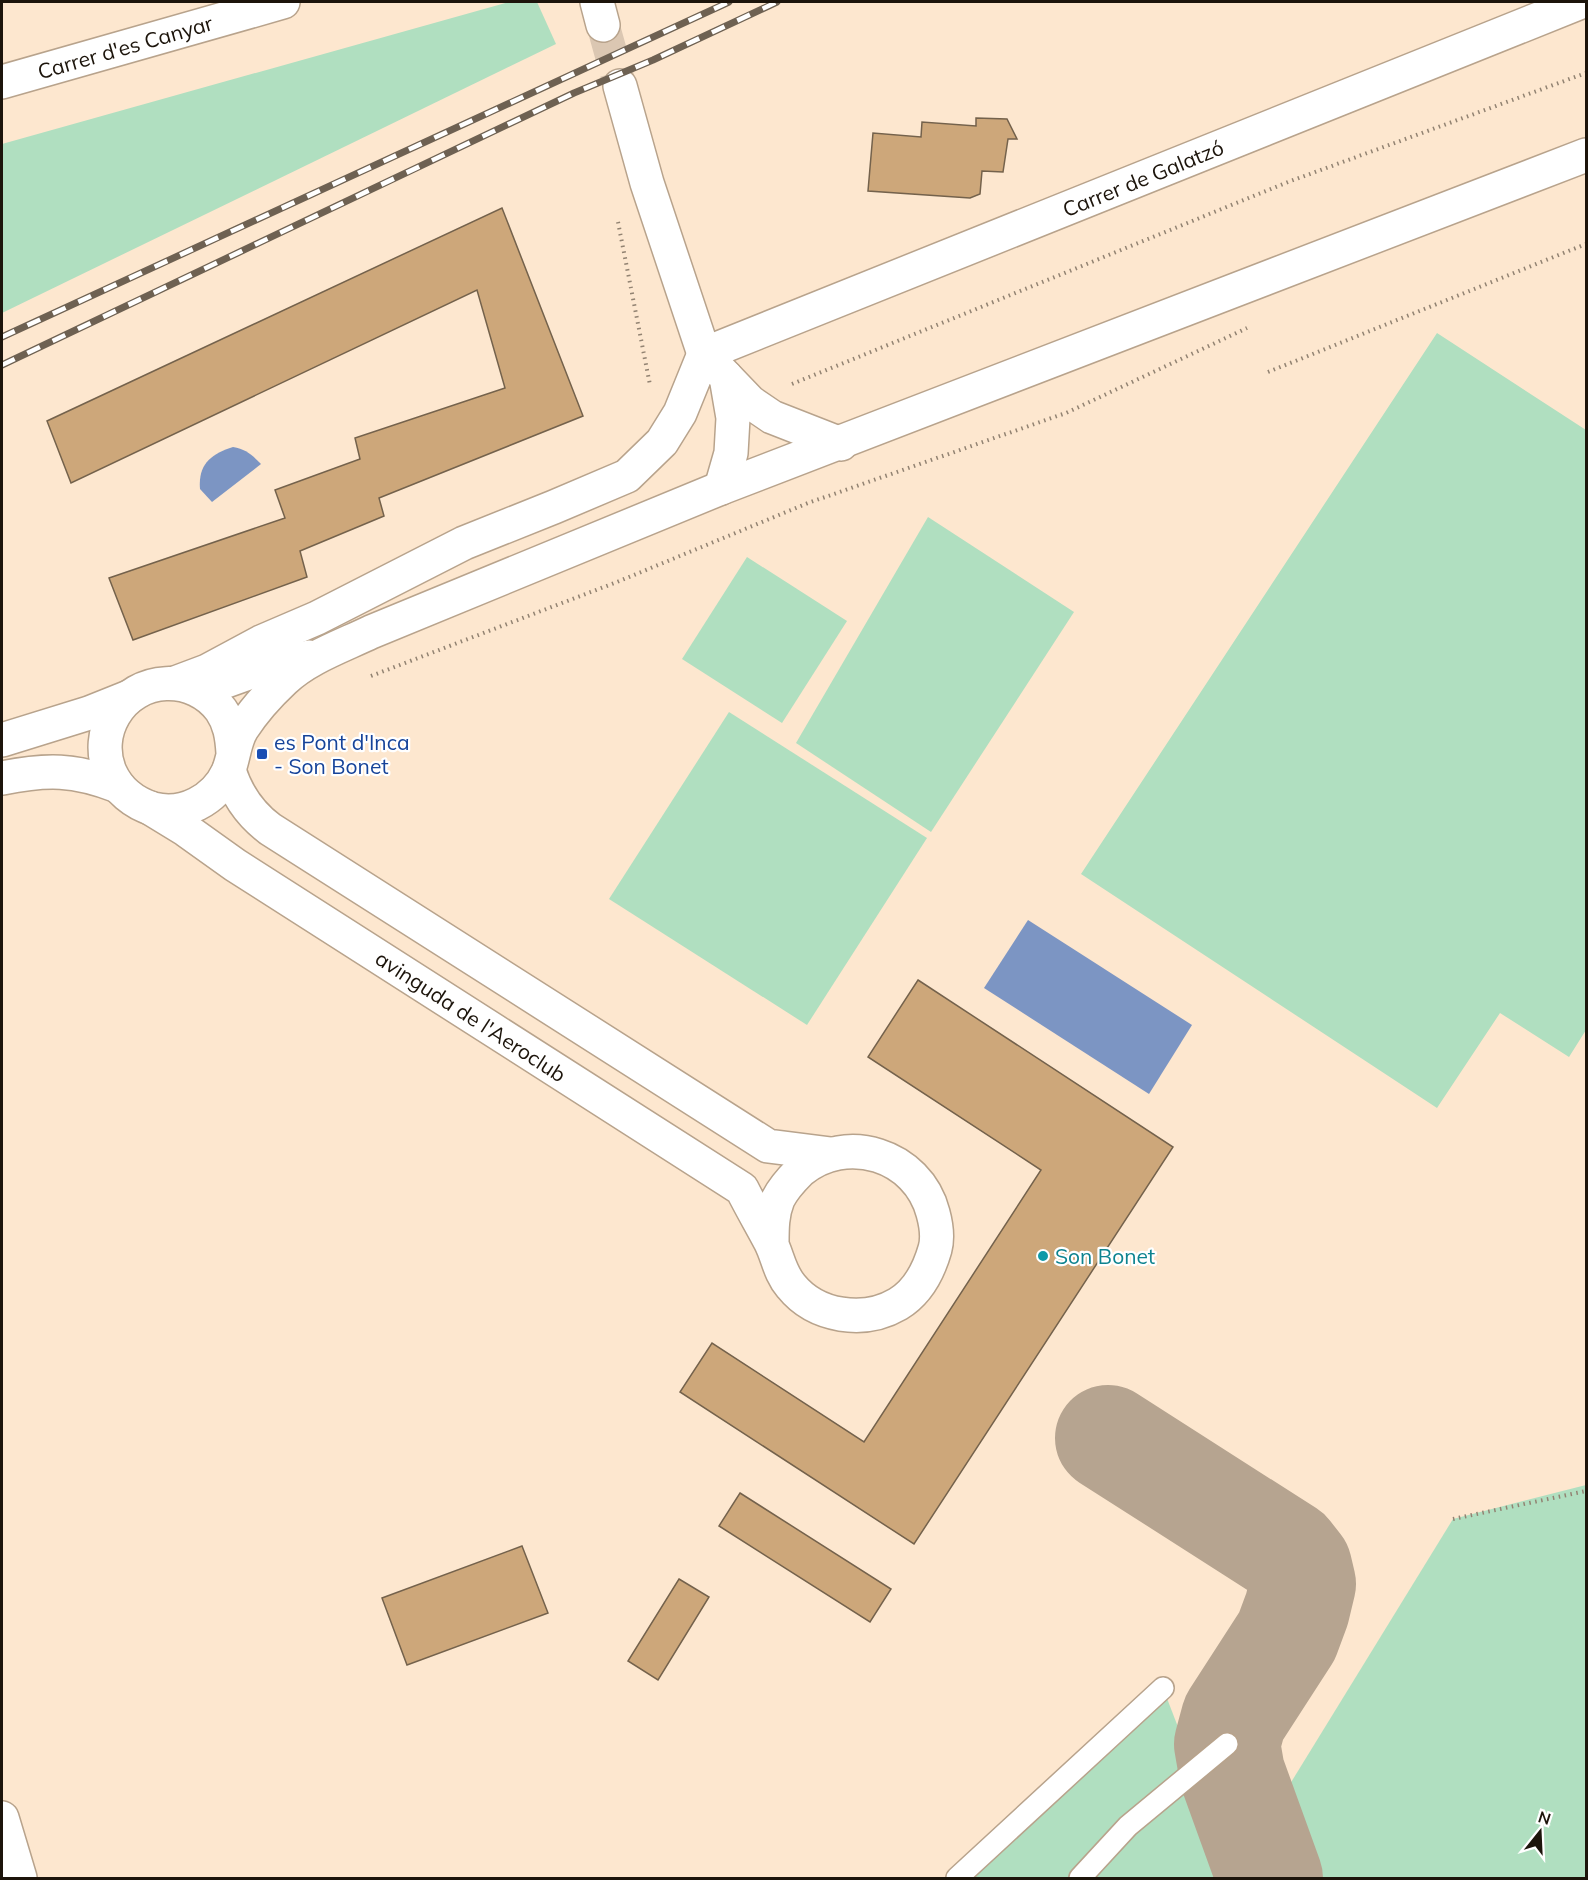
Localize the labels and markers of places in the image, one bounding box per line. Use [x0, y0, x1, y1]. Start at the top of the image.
place label: es Pont d'Inca - Son Bonet [274, 729, 410, 779]
marker: es Pont d'Inca - Son Bonet [255, 747, 269, 761]
place label: Son Bonet [1055, 1243, 1155, 1269]
marker: Son Bonet [1036, 1249, 1050, 1263]

